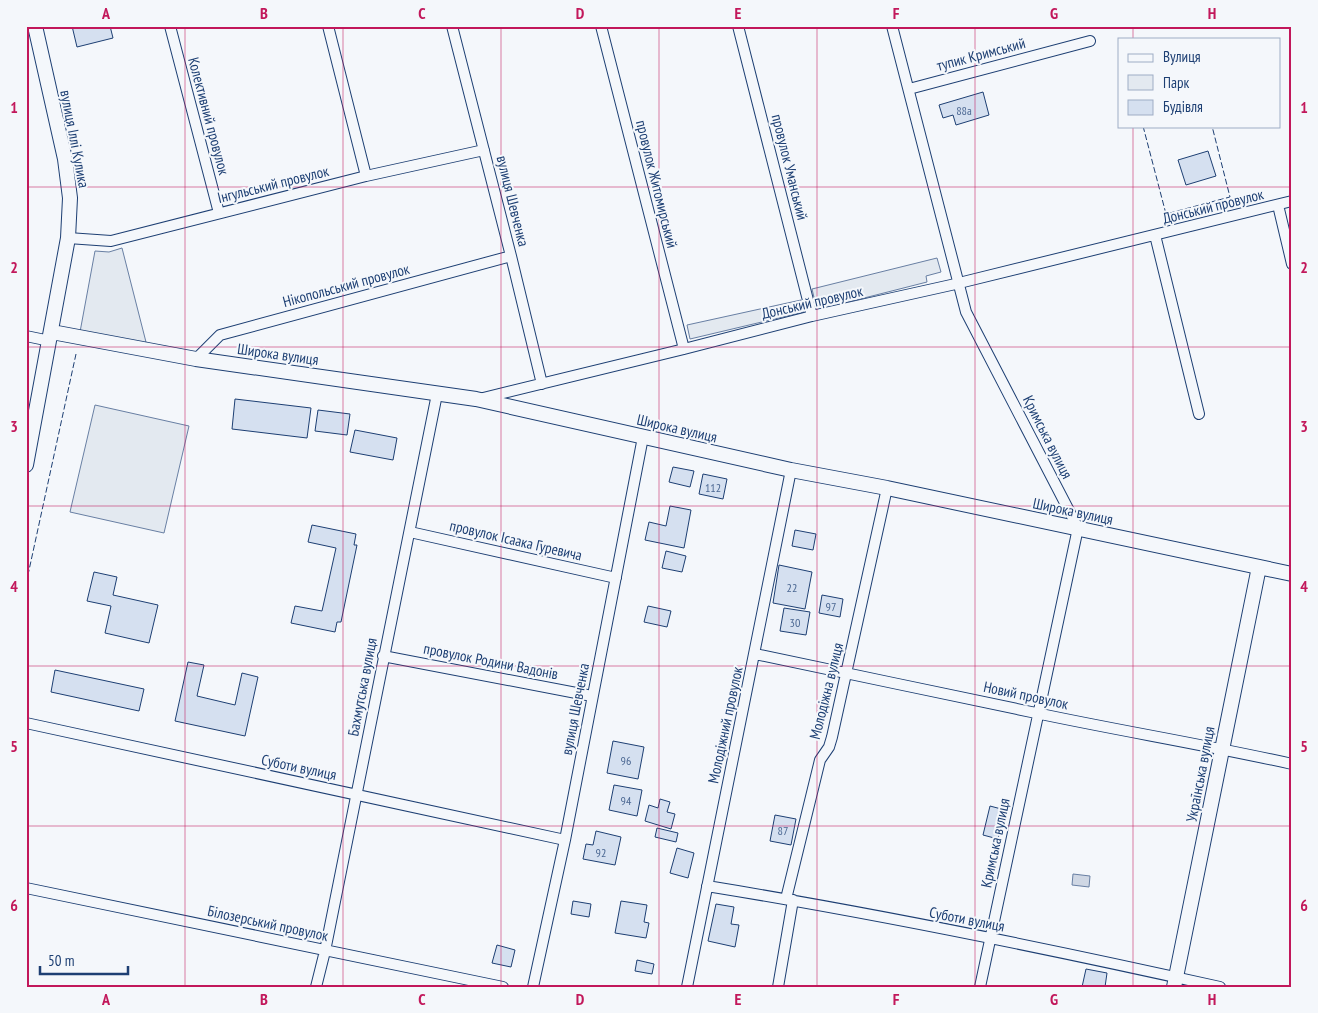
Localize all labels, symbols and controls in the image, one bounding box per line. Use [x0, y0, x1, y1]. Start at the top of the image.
text: A [101, 3, 111, 23]
text: B [260, 3, 268, 23]
text: C [418, 3, 426, 23]
text: D [576, 3, 585, 23]
text: E [735, 3, 742, 23]
text: F [893, 3, 900, 23]
text: G [1050, 3, 1058, 23]
text: H [1208, 3, 1216, 23]
street label: тупик Кримський [935, 33, 1027, 75]
legend [1118, 38, 1280, 128]
text: Вулиця [1163, 47, 1201, 66]
street label: Колективний провулок [184, 55, 234, 177]
text: Парк [1163, 73, 1189, 92]
street label: вулиця Іллі Кулика [56, 89, 94, 189]
text: 1 [10, 97, 18, 117]
text: Будівля [1163, 97, 1203, 116]
text: 1 [1300, 97, 1308, 117]
house number: 88а [956, 103, 972, 118]
street label: провулок Уманський [768, 112, 812, 222]
street label: провулок Житомирський [632, 118, 682, 250]
street label: вулиця Шевченка [493, 154, 533, 248]
street label: Інгульський провулок [215, 161, 331, 207]
street label: Донський провулок [1161, 184, 1266, 228]
text: 2 [10, 257, 18, 277]
text: 2 [1300, 257, 1308, 277]
street label: Нікопольський провулок [280, 259, 412, 311]
street label: Донський провулок [760, 281, 865, 323]
street label: Широка вулиця [236, 339, 320, 369]
street label: Кримська вулиця [1019, 392, 1077, 482]
street label: Широка вулиця [635, 410, 719, 446]
text: 3 [10, 416, 18, 436]
text: 3 [1300, 416, 1308, 436]
house number: 112 [705, 480, 721, 495]
street label: Широка вулиця [1031, 493, 1115, 529]
street label: провулок Ісаака Гуревича [448, 516, 584, 564]
text: 4 [10, 576, 18, 596]
text: 4 [1300, 576, 1308, 596]
house number: 22 [787, 580, 797, 595]
house number: 97 [826, 599, 836, 614]
house number: 30 [790, 615, 800, 630]
street label: Бахмутська вулиця [343, 636, 381, 738]
street label: провулок Родини Вадонів [422, 639, 560, 683]
street label: Молодіжна вулиця [805, 641, 847, 741]
street label: вулиця Шевченка [557, 662, 593, 756]
street label: Молодіжний провулок [703, 665, 747, 785]
street label: Новий провулок [982, 677, 1070, 713]
street label: Українська вулиця [1181, 724, 1219, 823]
text: 5 [10, 736, 18, 756]
text: 5 [1300, 736, 1308, 756]
street label: Суботи вулиця [260, 750, 338, 784]
house number: 96 [621, 753, 631, 768]
house number: 94 [621, 793, 632, 808]
street label: Кримська вулиця [976, 796, 1014, 889]
house number: 87 [778, 823, 788, 838]
house number: 92 [596, 845, 606, 860]
text: 6 [10, 895, 18, 915]
text: 6 [1300, 895, 1308, 915]
street label: Білозерський провулок [206, 901, 330, 945]
street label: Суботи вулиця [928, 902, 1006, 936]
scale bar [40, 943, 128, 975]
text: 50 m [48, 951, 74, 970]
text: A [101, 989, 111, 1009]
text: B [260, 989, 268, 1009]
text: C [418, 989, 426, 1009]
text: D [576, 989, 585, 1009]
text: E [735, 989, 742, 1009]
text: F [893, 989, 900, 1009]
text: G [1050, 989, 1058, 1009]
text: H [1208, 989, 1216, 1009]

